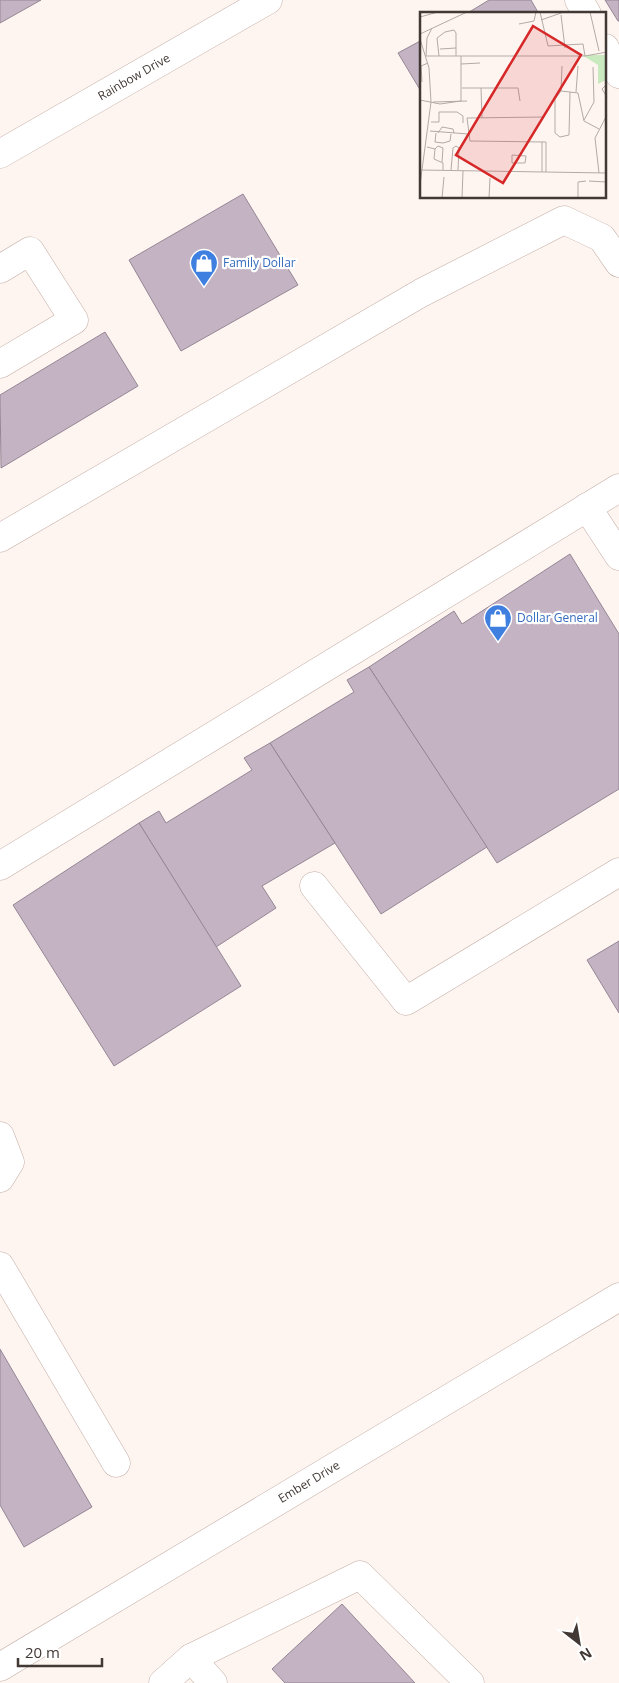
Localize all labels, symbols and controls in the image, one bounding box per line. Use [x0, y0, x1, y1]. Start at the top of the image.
inset map [420, 12, 606, 199]
street label: Rainbow Drive [95, 49, 173, 104]
shop icon: Family Dollar [189, 248, 219, 287]
place label: Family Dollar [223, 254, 296, 271]
shop icon: Dollar General [483, 603, 513, 642]
place label: Dollar General [517, 609, 598, 626]
street label: Ember Drive [275, 1456, 343, 1507]
north arrow [554, 1618, 604, 1668]
scale bar [18, 1636, 101, 1668]
text: 20 m [25, 1642, 60, 1662]
text: N [576, 1643, 596, 1666]

